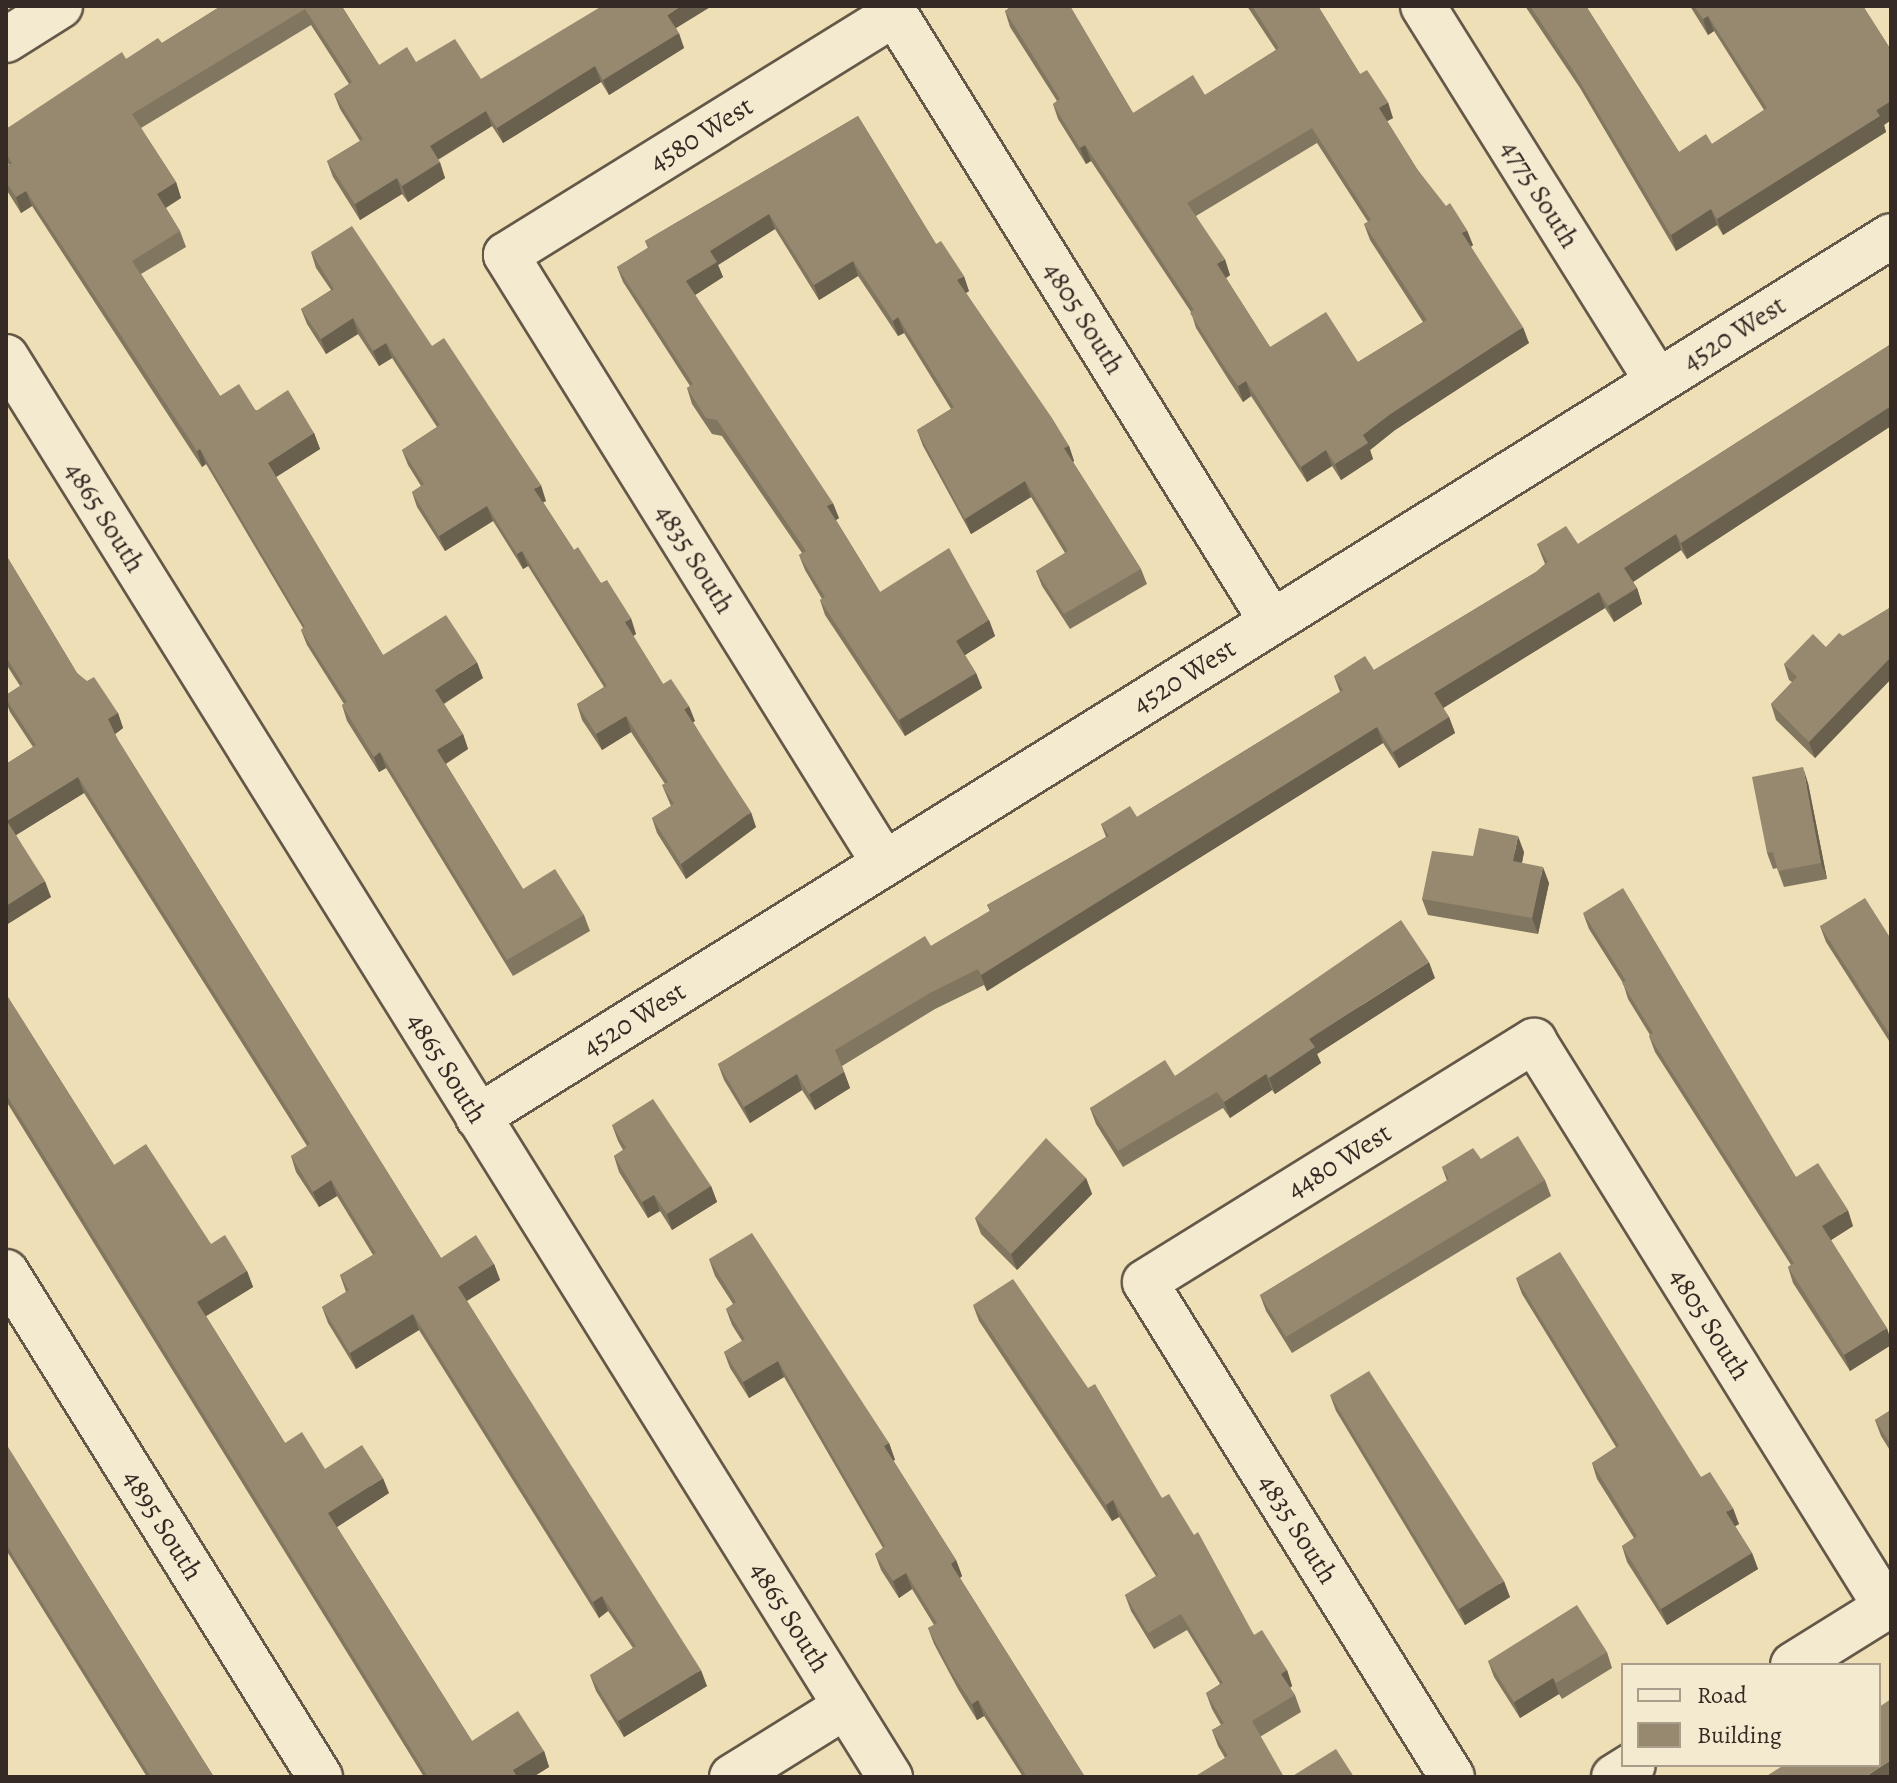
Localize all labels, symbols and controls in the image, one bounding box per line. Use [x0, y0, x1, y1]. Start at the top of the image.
street label: 4580 West [643, 89, 759, 179]
street label: 4775 South [1494, 134, 1586, 254]
street label: 4805 South [1036, 256, 1132, 380]
street label: 4520 West [1676, 288, 1792, 378]
street label: 4865 South [58, 455, 152, 579]
street label: 4835 South [648, 498, 742, 620]
street label: 4520 West [1126, 631, 1242, 721]
street label: 4520 West [576, 974, 692, 1064]
street label: 4865 South [400, 1006, 494, 1130]
street label: 4480 West [1281, 1116, 1397, 1206]
street label: 4805 South [1662, 1262, 1758, 1386]
street label: 4895 South [116, 1463, 210, 1587]
street label: 4835 South [1251, 1468, 1345, 1590]
street label: 4865 South [743, 1555, 837, 1679]
legend [1621, 1663, 1881, 1767]
text: Road [1697, 1679, 1747, 1711]
text: Building [1697, 1719, 1782, 1751]

